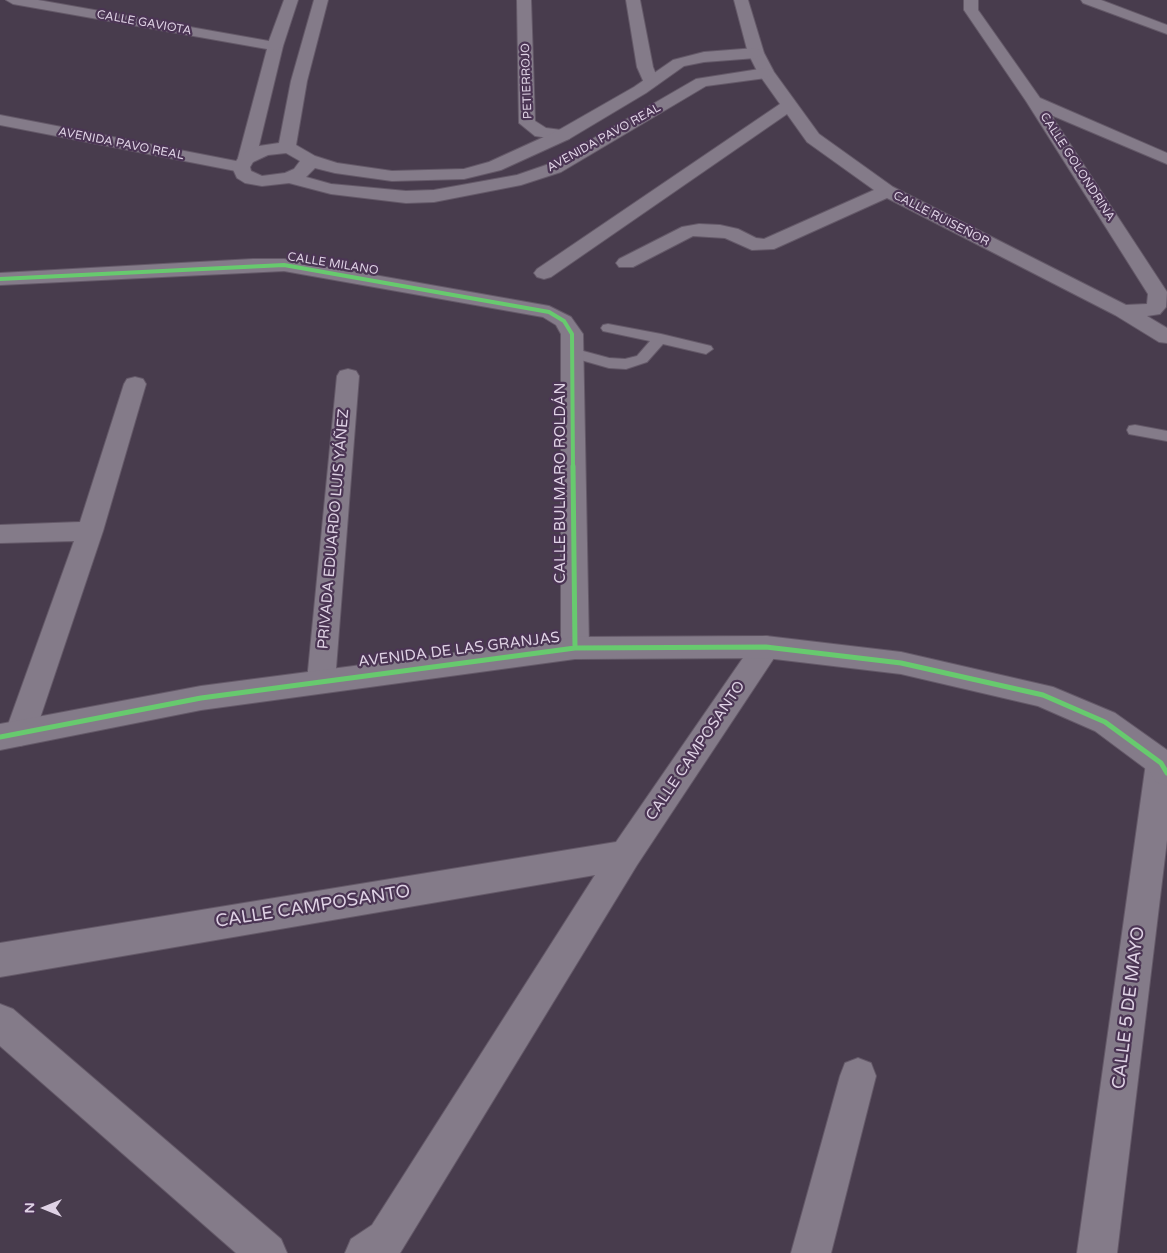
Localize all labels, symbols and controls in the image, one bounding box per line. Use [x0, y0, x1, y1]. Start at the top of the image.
street label: CALLE GAVIOTA [95, 8, 193, 38]
street label: PETIERROJO [518, 43, 536, 119]
street label: AVENIDA PAVO REAL [545, 101, 663, 175]
street label: CALLE GOLONDRINA [1036, 110, 1118, 224]
street label: AVENIDA PAVO REAL [57, 125, 185, 163]
street label: CALLE RUISEÑOR [891, 189, 991, 249]
street label: CALLE MILANO [286, 250, 380, 278]
street label: CALLE BULMARO ROLDÁN [552, 383, 570, 583]
street label: PRIVADA EDUARDO LUIS YÁÑEZ [315, 408, 353, 650]
street label: AVENIDA DE LAS GRANJAS [357, 629, 561, 671]
street label: CALLE CAMPOSANTO [643, 678, 749, 824]
street label: CALLE CAMPOSANTO [214, 881, 412, 933]
street label: CALLE 5 DE MAYO [1108, 925, 1150, 1091]
north arrow [20, 1183, 70, 1233]
text: N [21, 1202, 38, 1214]

